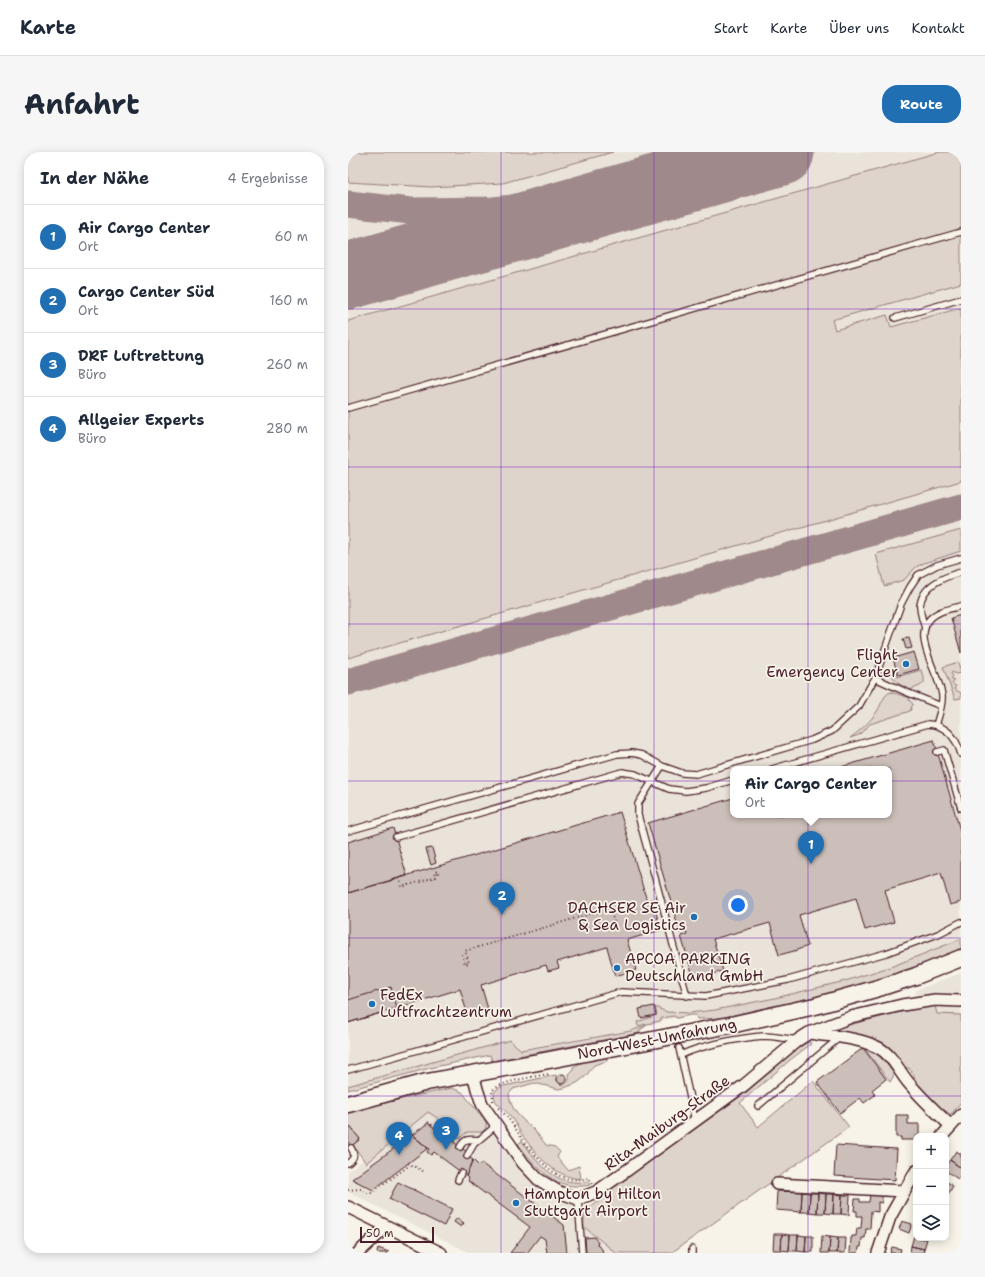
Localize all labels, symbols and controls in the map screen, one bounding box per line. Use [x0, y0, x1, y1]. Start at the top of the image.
text: Karte [20, 15, 76, 40]
text: Start [714, 19, 748, 37]
text: Karte [770, 19, 807, 37]
text: Über uns [829, 19, 889, 37]
text: Kontakt [911, 19, 965, 37]
text: Anfahrt [24, 85, 140, 123]
button: Route [882, 85, 961, 123]
text: In der Nähe [40, 167, 149, 189]
text: 4 Ergebnisse [228, 170, 308, 187]
text: Air Cargo Center [78, 218, 210, 238]
text: 1 [50, 228, 56, 245]
text: 60 m [275, 228, 308, 245]
text: Ort [78, 238, 99, 255]
text: Cargo Center Süd [78, 282, 215, 302]
text: 2 [48, 292, 58, 309]
text: 160 m [270, 292, 308, 309]
text: Ort [78, 302, 99, 319]
text: DRF Luftrettung [78, 346, 204, 366]
text: 3 [48, 356, 58, 373]
text: 260 m [266, 356, 308, 373]
text: Büro [78, 366, 106, 383]
text: Allgeier Experts [78, 410, 204, 430]
text: 4 [48, 420, 58, 437]
text: 280 m [266, 420, 308, 437]
text: Büro [78, 430, 106, 447]
place label: Flight Emergency Center [766, 645, 898, 682]
marker: Flight Emergency Center [901, 659, 911, 669]
popup [730, 766, 892, 818]
text: Air Cargo Center [745, 774, 877, 794]
text: Ort [745, 794, 766, 811]
pin: 1 [798, 831, 824, 864]
pin: 2 [489, 882, 515, 915]
your location [728, 895, 748, 915]
place label: DACHSER SE Air & Sea Logistics [568, 898, 686, 935]
marker: DACHSER SE Air & Sea Logistics [689, 912, 699, 922]
place label: APCOA PARKING Deutschland GmbH [625, 949, 764, 986]
marker: APCOA PARKING Deutschland GmbH [612, 963, 622, 973]
place label: FedEx Luftfrachtzentrum [380, 985, 512, 1022]
marker: FedEx Luftfrachtzentrum [367, 999, 377, 1009]
street label: Nord-West-Umfahrung [576, 1014, 738, 1064]
street label: Rita-Maiburg-Straße [600, 1071, 734, 1175]
pin: 3 [433, 1117, 459, 1150]
pin: 4 [386, 1122, 412, 1155]
map controls [913, 1133, 949, 1241]
button: + [913, 1133, 949, 1169]
button: − [913, 1169, 949, 1205]
place label: Hampton by Hilton Stuttgart Airport [524, 1184, 661, 1221]
marker: Hampton by Hilton Stuttgart Airport [511, 1198, 521, 1208]
button: layers [913, 1205, 949, 1241]
scale bar [360, 1225, 434, 1244]
text: 50 m [366, 1226, 394, 1241]

